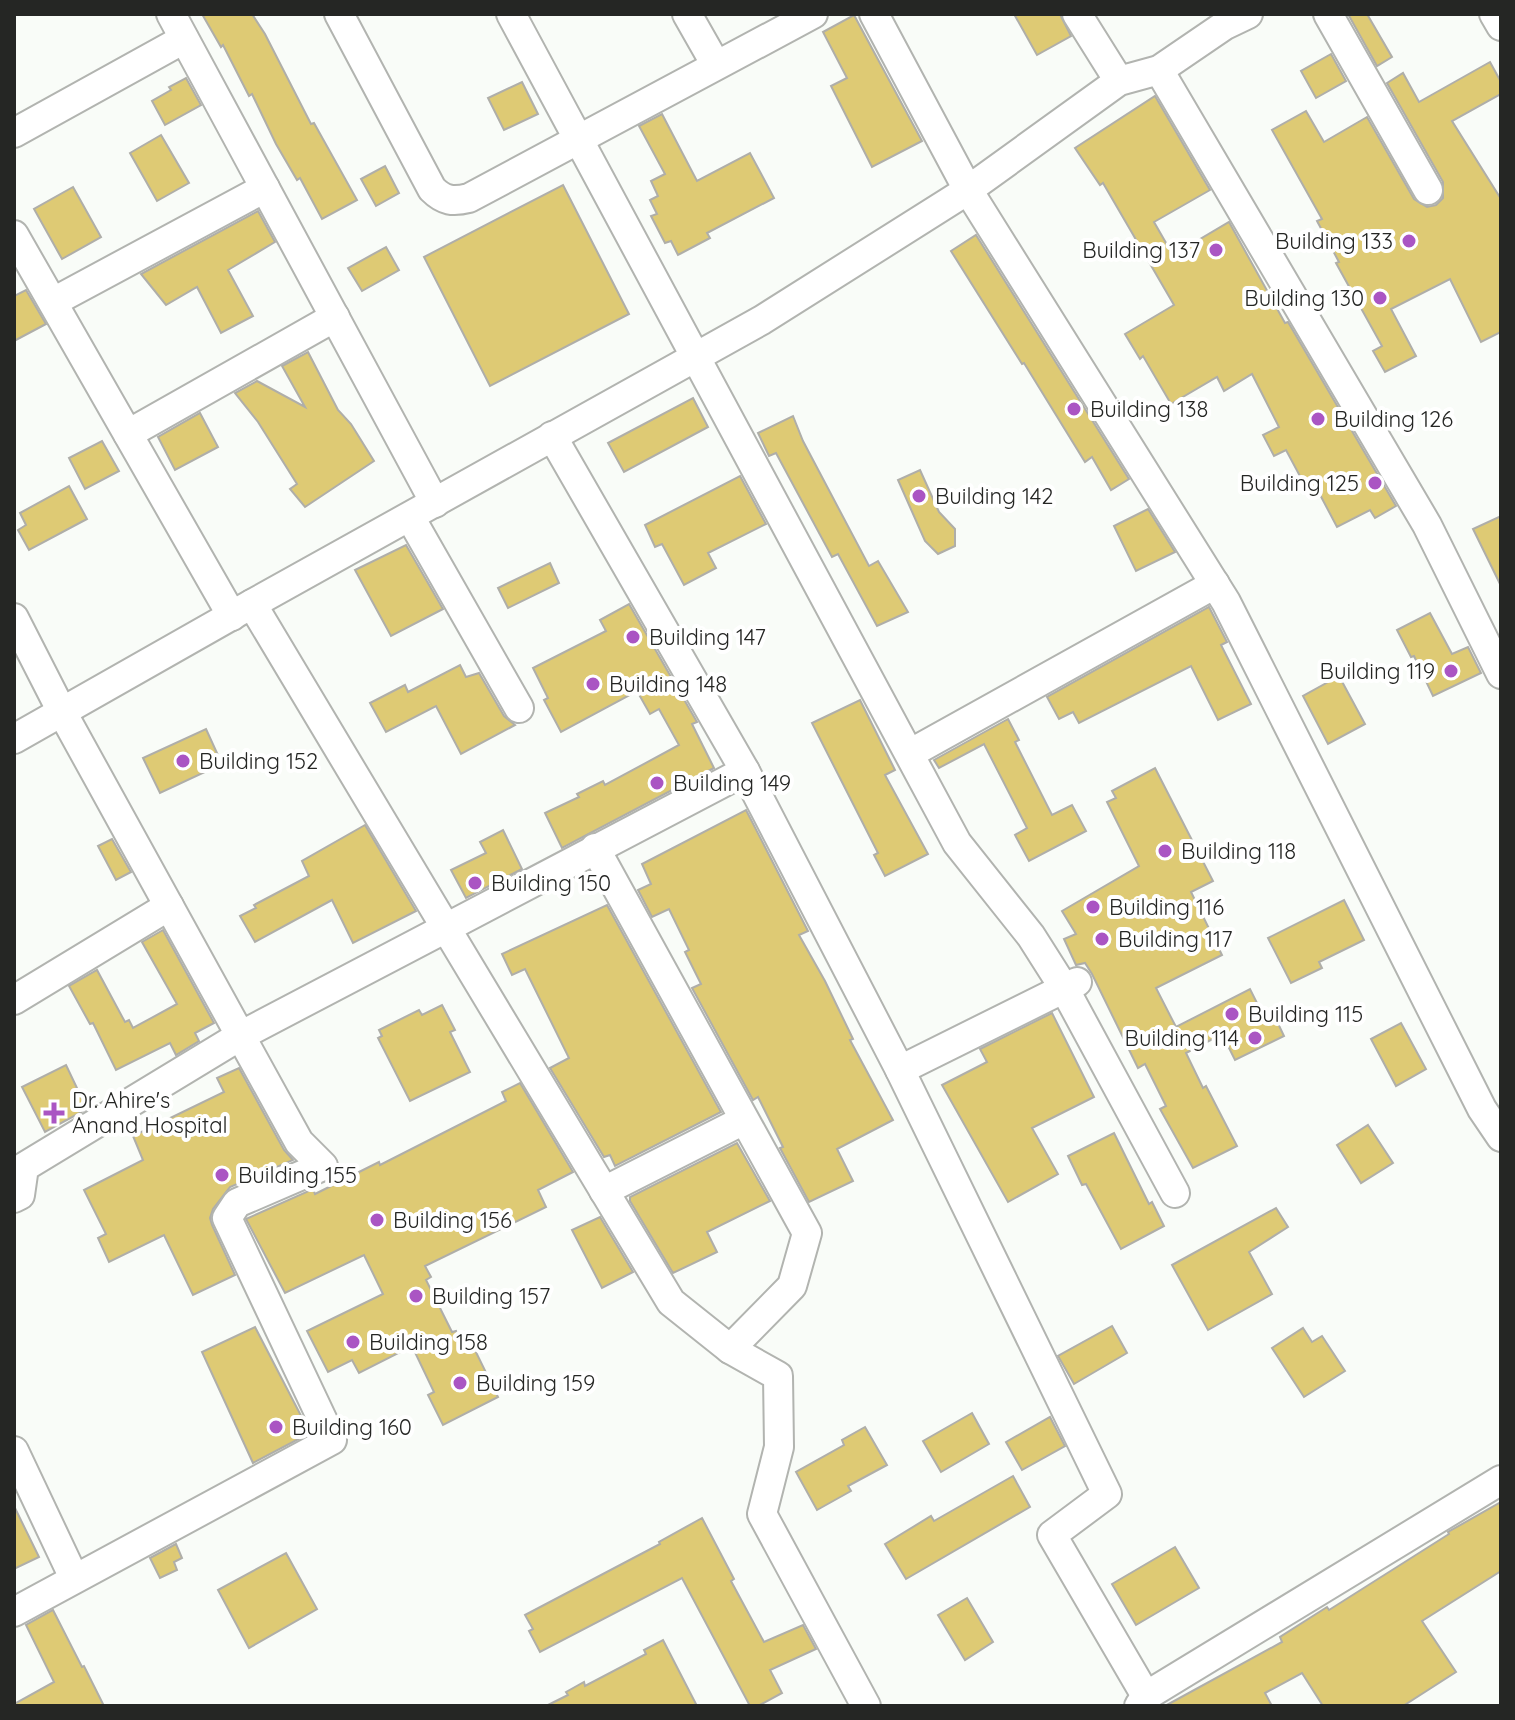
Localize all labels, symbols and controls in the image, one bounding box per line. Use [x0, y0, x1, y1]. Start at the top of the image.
place label: Building 133 [1275, 227, 1393, 255]
marker: Building 133 [1400, 232, 1418, 250]
place label: Building 137 [1082, 236, 1200, 264]
marker: Building 137 [1207, 241, 1225, 259]
place label: Building 130 [1244, 284, 1364, 312]
marker: Building 130 [1371, 289, 1389, 307]
place label: Building 138 [1090, 395, 1208, 423]
marker: Building 138 [1065, 400, 1083, 418]
place label: Building 126 [1334, 405, 1453, 433]
marker: Building 126 [1309, 410, 1327, 428]
place label: Building 125 [1240, 469, 1359, 497]
marker: Building 125 [1366, 474, 1384, 492]
place label: Building 142 [935, 482, 1053, 510]
marker: Building 142 [910, 487, 928, 505]
place label: Building 147 [649, 623, 766, 651]
marker: Building 147 [624, 628, 642, 646]
place label: Building 119 [1320, 657, 1435, 685]
marker: Building 119 [1442, 662, 1460, 680]
place label: Building 148 [609, 670, 727, 698]
marker: Building 148 [584, 675, 602, 693]
place label: Building 152 [199, 747, 318, 775]
marker: Building 152 [174, 752, 192, 770]
place label: Building 149 [673, 769, 791, 797]
marker: Building 149 [648, 774, 666, 792]
place label: Building 118 [1181, 837, 1296, 865]
marker: Building 118 [1156, 842, 1174, 860]
place label: Building 150 [491, 869, 611, 897]
marker: Building 150 [466, 874, 484, 892]
place label: Building 116 [1109, 893, 1224, 921]
marker: Building 116 [1084, 898, 1102, 916]
place label: Building 117 [1118, 925, 1232, 953]
marker: Building 117 [1093, 930, 1111, 948]
place label: Building 115 [1248, 1000, 1363, 1028]
marker: Building 115 [1223, 1005, 1241, 1023]
place label: Building 114 [1125, 1024, 1239, 1052]
marker: Building 114 [1246, 1029, 1264, 1047]
place label: Dr. Ahire's Anand Hospital [72, 1086, 228, 1139]
marker: Dr. Ahire's Anand Hospital [43, 1102, 65, 1124]
place label: Building 155 [238, 1161, 357, 1189]
marker: Building 155 [213, 1166, 231, 1184]
place label: Building 156 [393, 1206, 512, 1234]
marker: Building 156 [368, 1211, 386, 1229]
place label: Building 157 [432, 1282, 550, 1310]
marker: Building 157 [407, 1287, 425, 1305]
place label: Building 158 [369, 1328, 488, 1356]
marker: Building 158 [344, 1333, 362, 1351]
place label: Building 159 [476, 1369, 595, 1397]
marker: Building 159 [451, 1374, 469, 1392]
place label: Building 160 [292, 1413, 412, 1441]
marker: Building 160 [267, 1418, 285, 1436]

